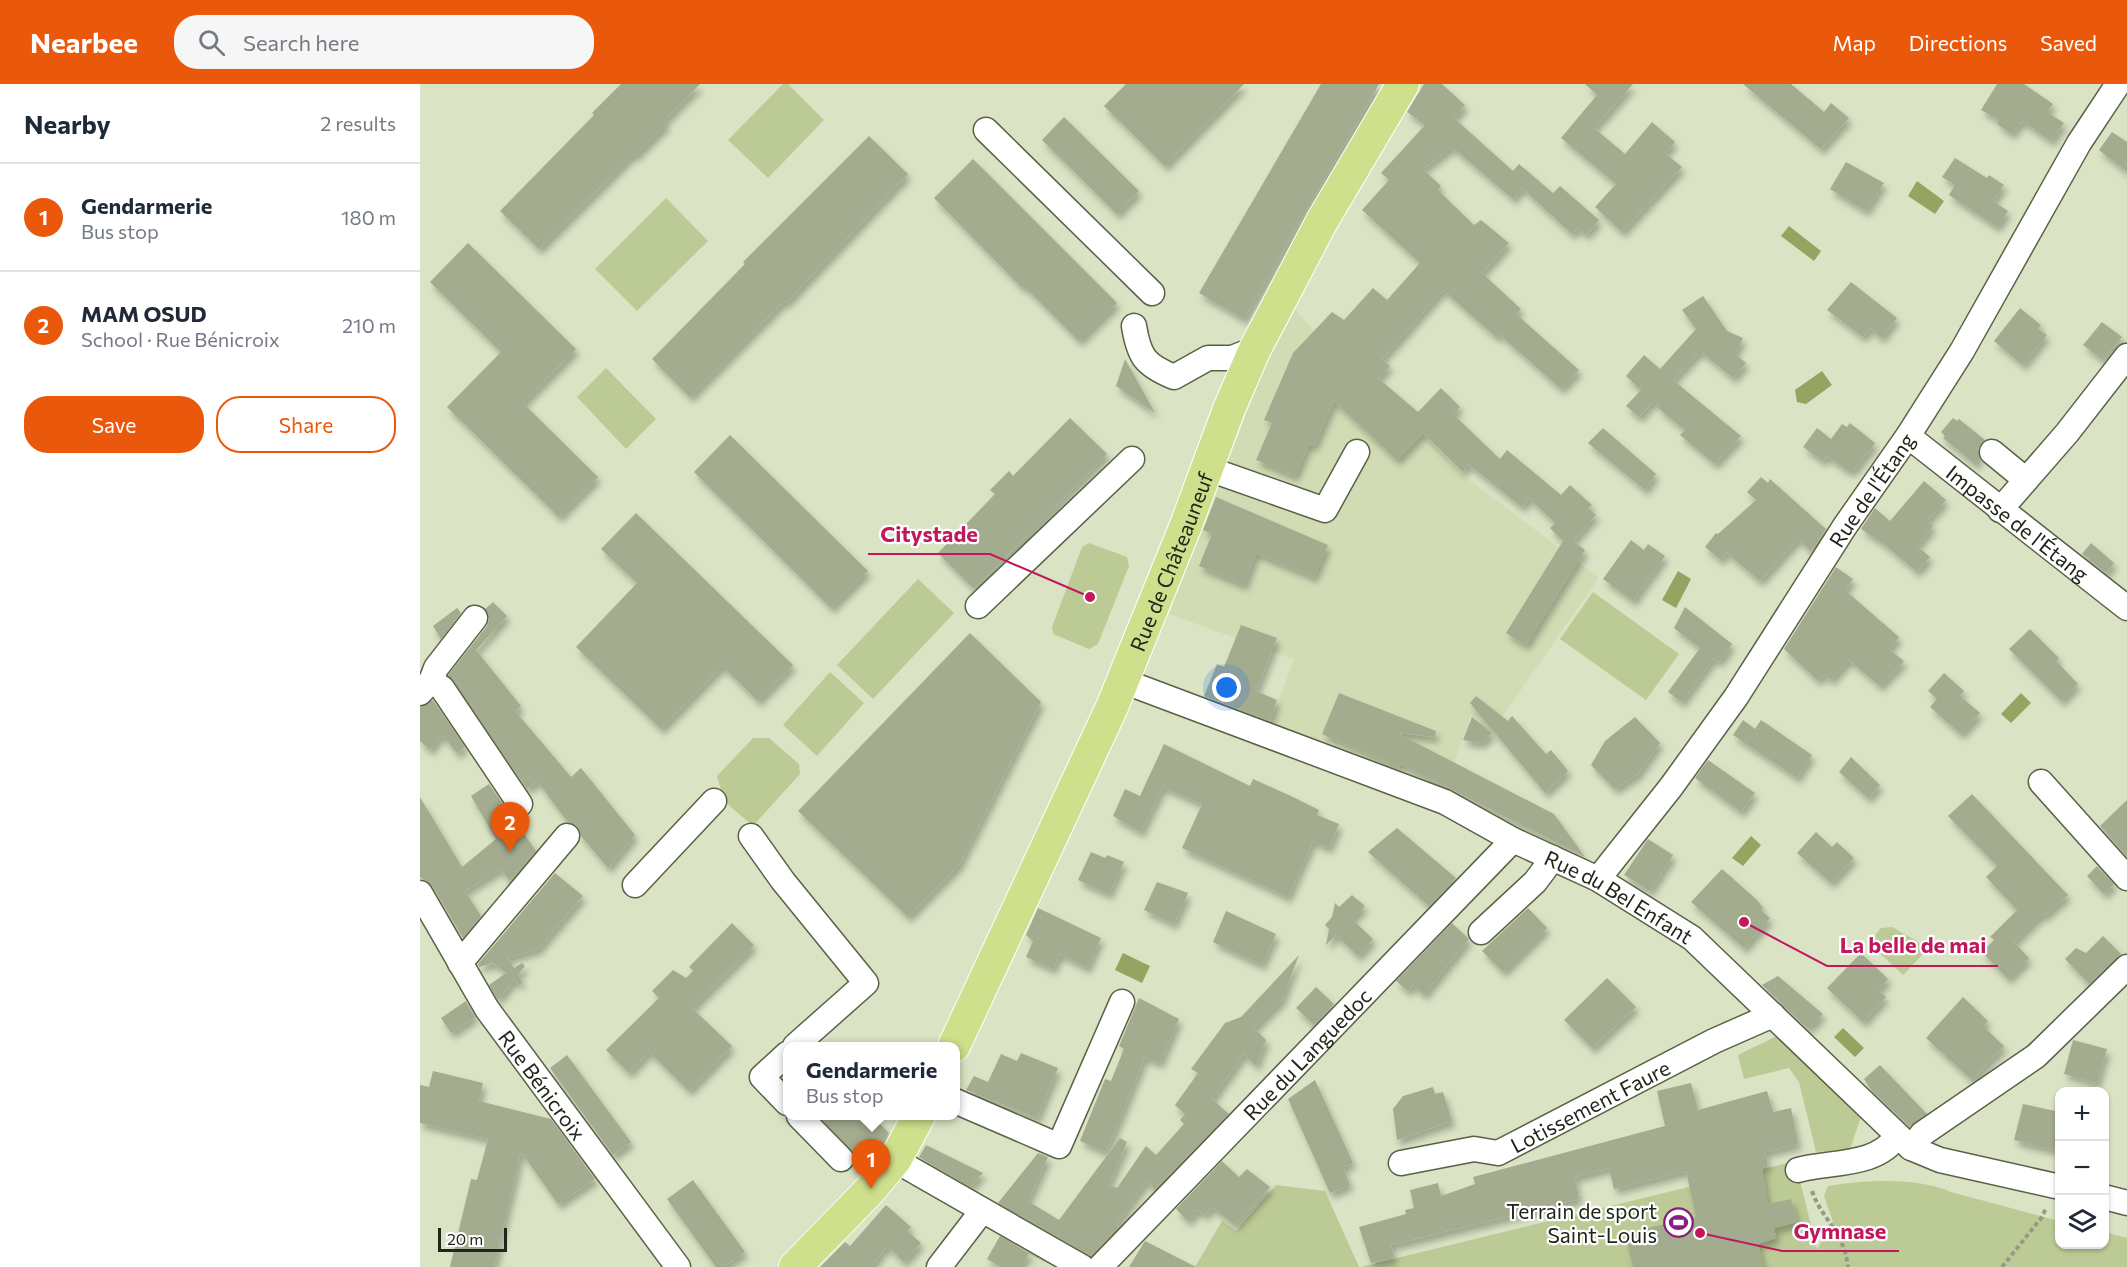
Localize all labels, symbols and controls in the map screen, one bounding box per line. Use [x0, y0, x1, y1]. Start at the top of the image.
search box [174, 15, 594, 69]
text: Nearbee [30, 25, 138, 59]
icon: search [195, 26, 228, 59]
text: Search here [243, 29, 359, 56]
text: Map [1833, 30, 1876, 55]
text: Directions [1909, 30, 2007, 55]
text: Saved [2040, 30, 2097, 55]
text: Nearby [24, 108, 111, 139]
text: 2 results [320, 111, 396, 135]
text: Gendarmerie [81, 192, 212, 219]
text: 1 [39, 205, 48, 229]
text: 180 m [341, 205, 396, 229]
text: Bus stop [81, 219, 159, 243]
text: MAM OSUD [81, 300, 207, 327]
text: 2 [38, 313, 49, 337]
text: 210 m [342, 313, 396, 337]
text: School · Rue Bénicroix [81, 327, 280, 351]
button: Save [24, 396, 204, 453]
button: Share [216, 396, 396, 453]
street label: Rue de l'Étang [1823, 428, 1919, 551]
street label: Impasse de l'Étang [1942, 459, 2094, 586]
street label: Rue de Châteauneuf [1124, 468, 1217, 655]
callout: Citystade [868, 514, 990, 554]
text: Citystade [880, 520, 978, 547]
your location [1212, 673, 1241, 702]
pin: 2 [490, 802, 530, 852]
street label: Rue du Bel Enfant [1541, 844, 1698, 948]
callout: La belle de mai [1827, 926, 1998, 966]
text: La belle de mai [1840, 931, 1986, 958]
street label: Rue du Languedoc [1237, 983, 1376, 1124]
street label: Rue Bénicroix [494, 1025, 592, 1144]
popup [783, 1042, 960, 1120]
street label: Lotissement Faure [1506, 1054, 1674, 1157]
text: Gendarmerie [806, 1056, 937, 1083]
text: Bus stop [806, 1083, 884, 1107]
map controls [2055, 1087, 2109, 1249]
button: + [2055, 1087, 2109, 1141]
pin: 1 [852, 1140, 890, 1189]
button: − [2055, 1141, 2109, 1195]
button: layers [2055, 1195, 2109, 1249]
place label: Terrain de sport Saint-Louis [1506, 1198, 1657, 1247]
sports icon: Terrain de sport Saint-Louis [1662, 1206, 1694, 1238]
callout: Gymnase [1782, 1211, 1899, 1251]
text: Gymnase [1794, 1217, 1886, 1244]
scale bar [438, 1225, 507, 1252]
text: 20 m [447, 1229, 483, 1248]

